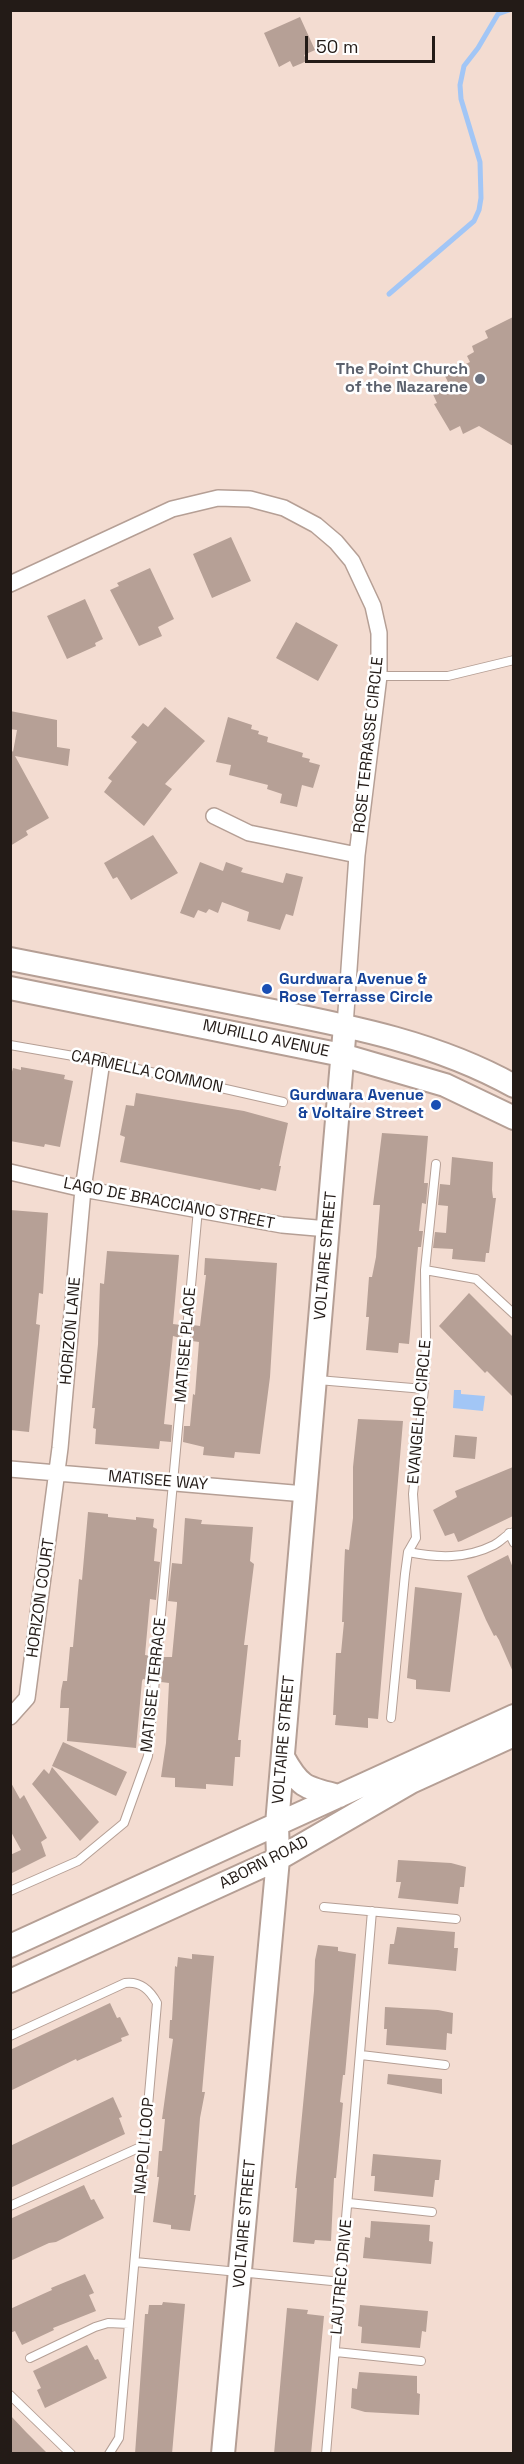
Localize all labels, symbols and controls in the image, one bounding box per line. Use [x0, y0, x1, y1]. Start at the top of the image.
scale bar [308, 24, 438, 62]
text: 50 m [316, 35, 358, 58]
place label: The Point Church of the Nazarene [336, 360, 468, 398]
marker: The Point Church of the Nazarene [473, 372, 487, 386]
street label: ROSE TERRASSE CIRCLE [350, 656, 388, 834]
place label: Gurdwara Avenue & Rose Terrasse Circle [279, 970, 433, 1008]
marker: Gurdwara Avenue & Rose Terrasse Circle [260, 982, 274, 996]
street label: MURILLO AVENUE [201, 1016, 331, 1062]
street label: CARMELLA COMMON [69, 1047, 225, 1097]
place label: Gurdwara Avenue & Voltaire Street [289, 1086, 424, 1124]
marker: Gurdwara Avenue & Voltaire Street [429, 1098, 443, 1112]
street label: LAGO DE BRACCIANO STREET [62, 1174, 276, 1234]
street label: VOLTAIRE STREET [311, 1191, 341, 1321]
street label: HORIZON LANE [57, 1276, 85, 1386]
street label: MATISEE PLACE [171, 1287, 201, 1403]
street label: EVANGELHO CIRCLE [404, 1339, 436, 1485]
street label: MATISEE WAY [107, 1467, 209, 1495]
street label: HORIZON COURT [23, 1537, 59, 1659]
street label: MATISEE TERRACE [137, 1616, 171, 1754]
street label: VOLTAIRE STREET [269, 1675, 299, 1805]
street label: ABORN ROAD [216, 1832, 312, 1894]
street label: NAPOLI LOOP [131, 2097, 159, 2195]
street label: VOLTAIRE STREET [230, 2159, 260, 2289]
street label: LAUTREC DRIVE [327, 2219, 357, 2335]

